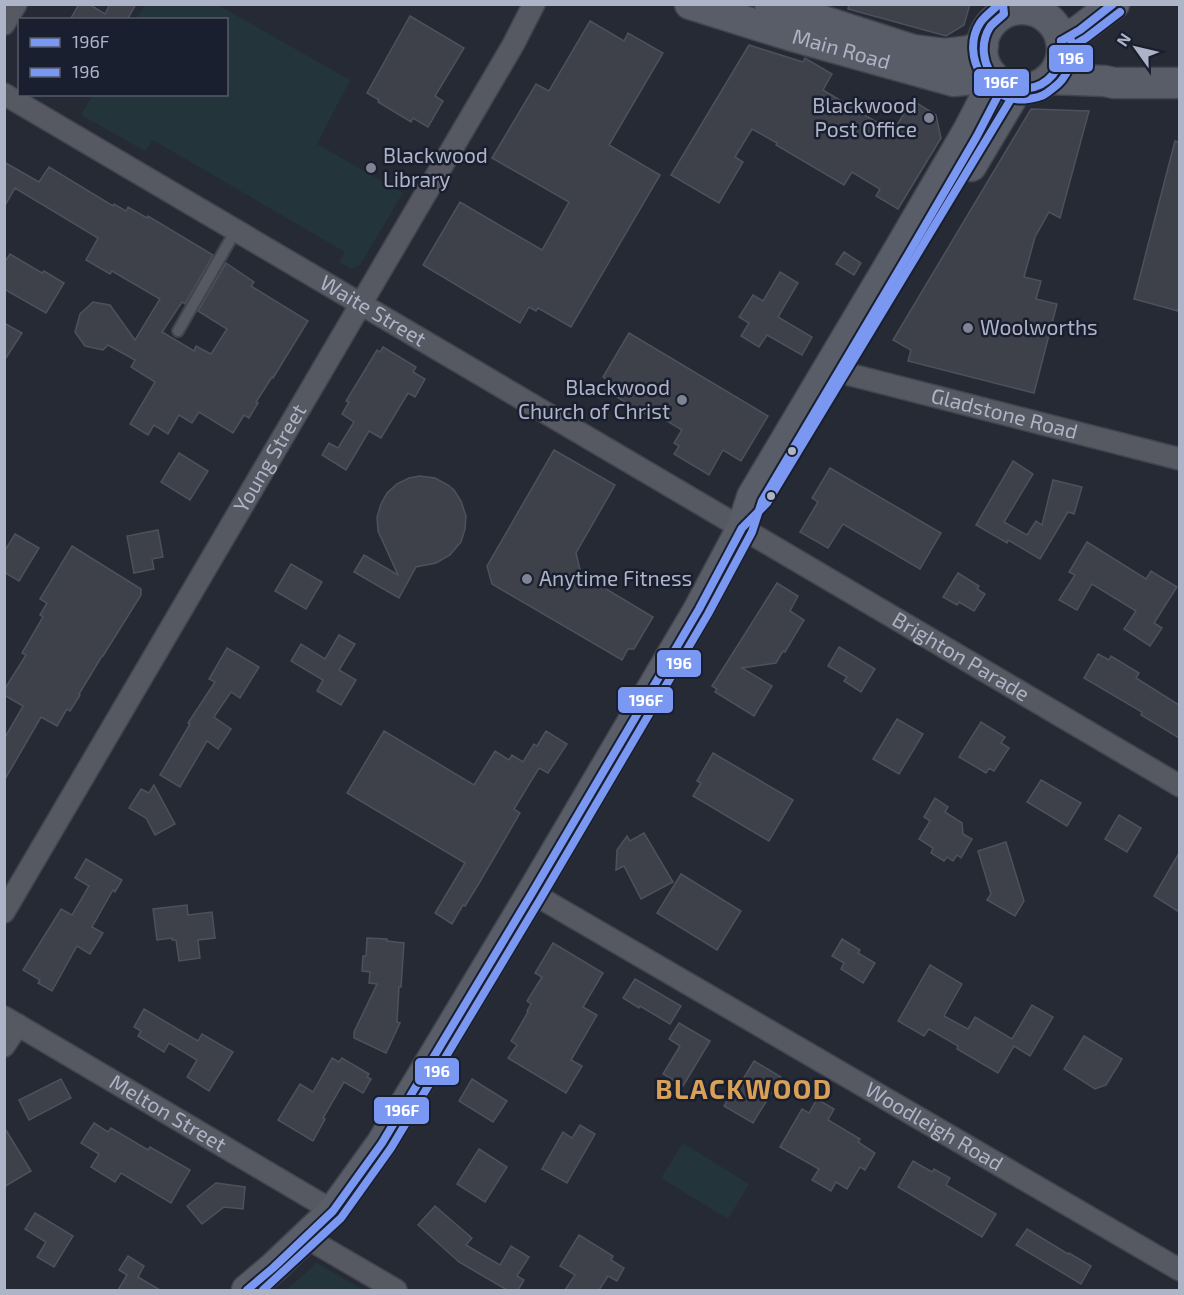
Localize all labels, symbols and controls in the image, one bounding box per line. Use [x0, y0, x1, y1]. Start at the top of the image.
legend [18, 18, 228, 96]
north arrow [1106, 18, 1166, 78]
street label: Main Road [790, 23, 893, 74]
text: N [1112, 29, 1134, 49]
text: 196F [72, 30, 110, 52]
line badge: 196 [1048, 44, 1094, 73]
text: 196 [1058, 48, 1084, 67]
text: 196 [72, 60, 100, 82]
line badge: 196F [973, 68, 1030, 97]
text: 196F [984, 72, 1018, 91]
place label: Blackwood Post Office [812, 92, 917, 141]
marker: Blackwood Post Office [922, 111, 936, 125]
place label: Blackwood Library [383, 142, 488, 191]
marker: Blackwood Library [364, 161, 378, 175]
street label: Waite Street [316, 269, 431, 351]
place label: Woolworths [980, 314, 1098, 339]
marker: Woolworths [961, 321, 975, 335]
place label: Blackwood Church of Christ [518, 374, 670, 423]
street label: Gladstone Road [929, 382, 1081, 443]
marker: Blackwood Church of Christ [675, 393, 689, 407]
street label: Young Street [227, 399, 311, 516]
unlabelled marker [786, 445, 798, 457]
unlabelled marker [765, 490, 777, 502]
place label: Anytime Fitness [539, 565, 692, 590]
marker: Anytime Fitness [520, 572, 534, 586]
street label: Brighton Parade [888, 606, 1034, 706]
line badge: 196 [656, 649, 702, 678]
text: 196 [666, 653, 692, 672]
line badge: 196F [617, 686, 674, 714]
text: 196F [629, 690, 663, 709]
line badge: 196 [414, 1057, 460, 1086]
text: 196 [424, 1061, 450, 1080]
street label: Melton Street [106, 1068, 231, 1156]
district label: BLACKWOOD [655, 1072, 833, 1104]
street label: Woodleigh Road [861, 1076, 1008, 1175]
line badge: 196F [373, 1096, 430, 1125]
text: 196F [385, 1100, 419, 1119]

